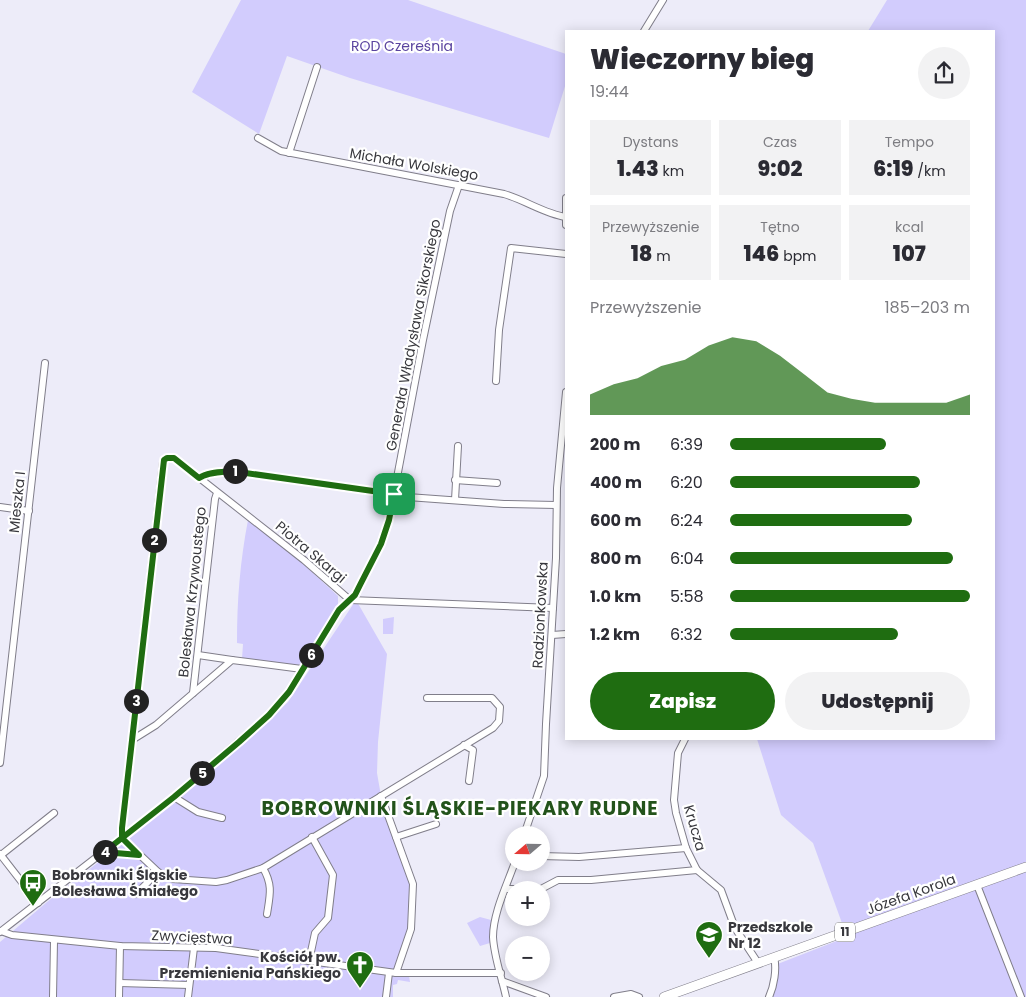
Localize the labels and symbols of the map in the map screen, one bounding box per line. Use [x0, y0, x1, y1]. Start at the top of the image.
park label: ROD Czereśnia [351, 36, 453, 56]
street label: Michała Wolskiego [348, 143, 480, 185]
street label: Generała Władysława Sikorskiego [381, 217, 445, 453]
pin: 1 [222, 458, 248, 484]
street label: Mieszka I [4, 470, 30, 534]
pin [373, 473, 415, 515]
street label: Bolesława Krzywoustego [173, 506, 211, 678]
street label: Piotra Skargi [271, 516, 351, 588]
pin: 2 [142, 528, 166, 552]
street label: Radzionkowska [527, 561, 553, 669]
pin: 6 [298, 642, 324, 668]
pin: 3 [124, 688, 148, 714]
pin: 5 [190, 760, 214, 786]
district label: BOBROWNIKI ŚLĄSKIE-PIEKARY RUDNE [262, 795, 658, 822]
street label: Krucza [679, 803, 711, 853]
north arrow [505, 826, 550, 871]
pin: 4 [92, 840, 118, 864]
place label: Bobrowniki Śląskie Bolesława Śmiałego [52, 865, 198, 901]
bus stop icon: Bobrowniki Śląskie Bolesława Śmiałego [18, 868, 48, 907]
street label: Józefa Korola [864, 869, 958, 919]
place label: Przedszkole Nr 12 [728, 917, 813, 953]
school or university icon: Przedszkole Nr 12 [694, 920, 724, 959]
road number: 11 [835, 922, 855, 942]
street label: Zwycięstwa [151, 925, 233, 949]
place label: Kościół pw. Przemienienia Pańskiego [160, 947, 341, 983]
church icon: Kościół pw. Przemienienia Pańskiego [345, 950, 375, 989]

